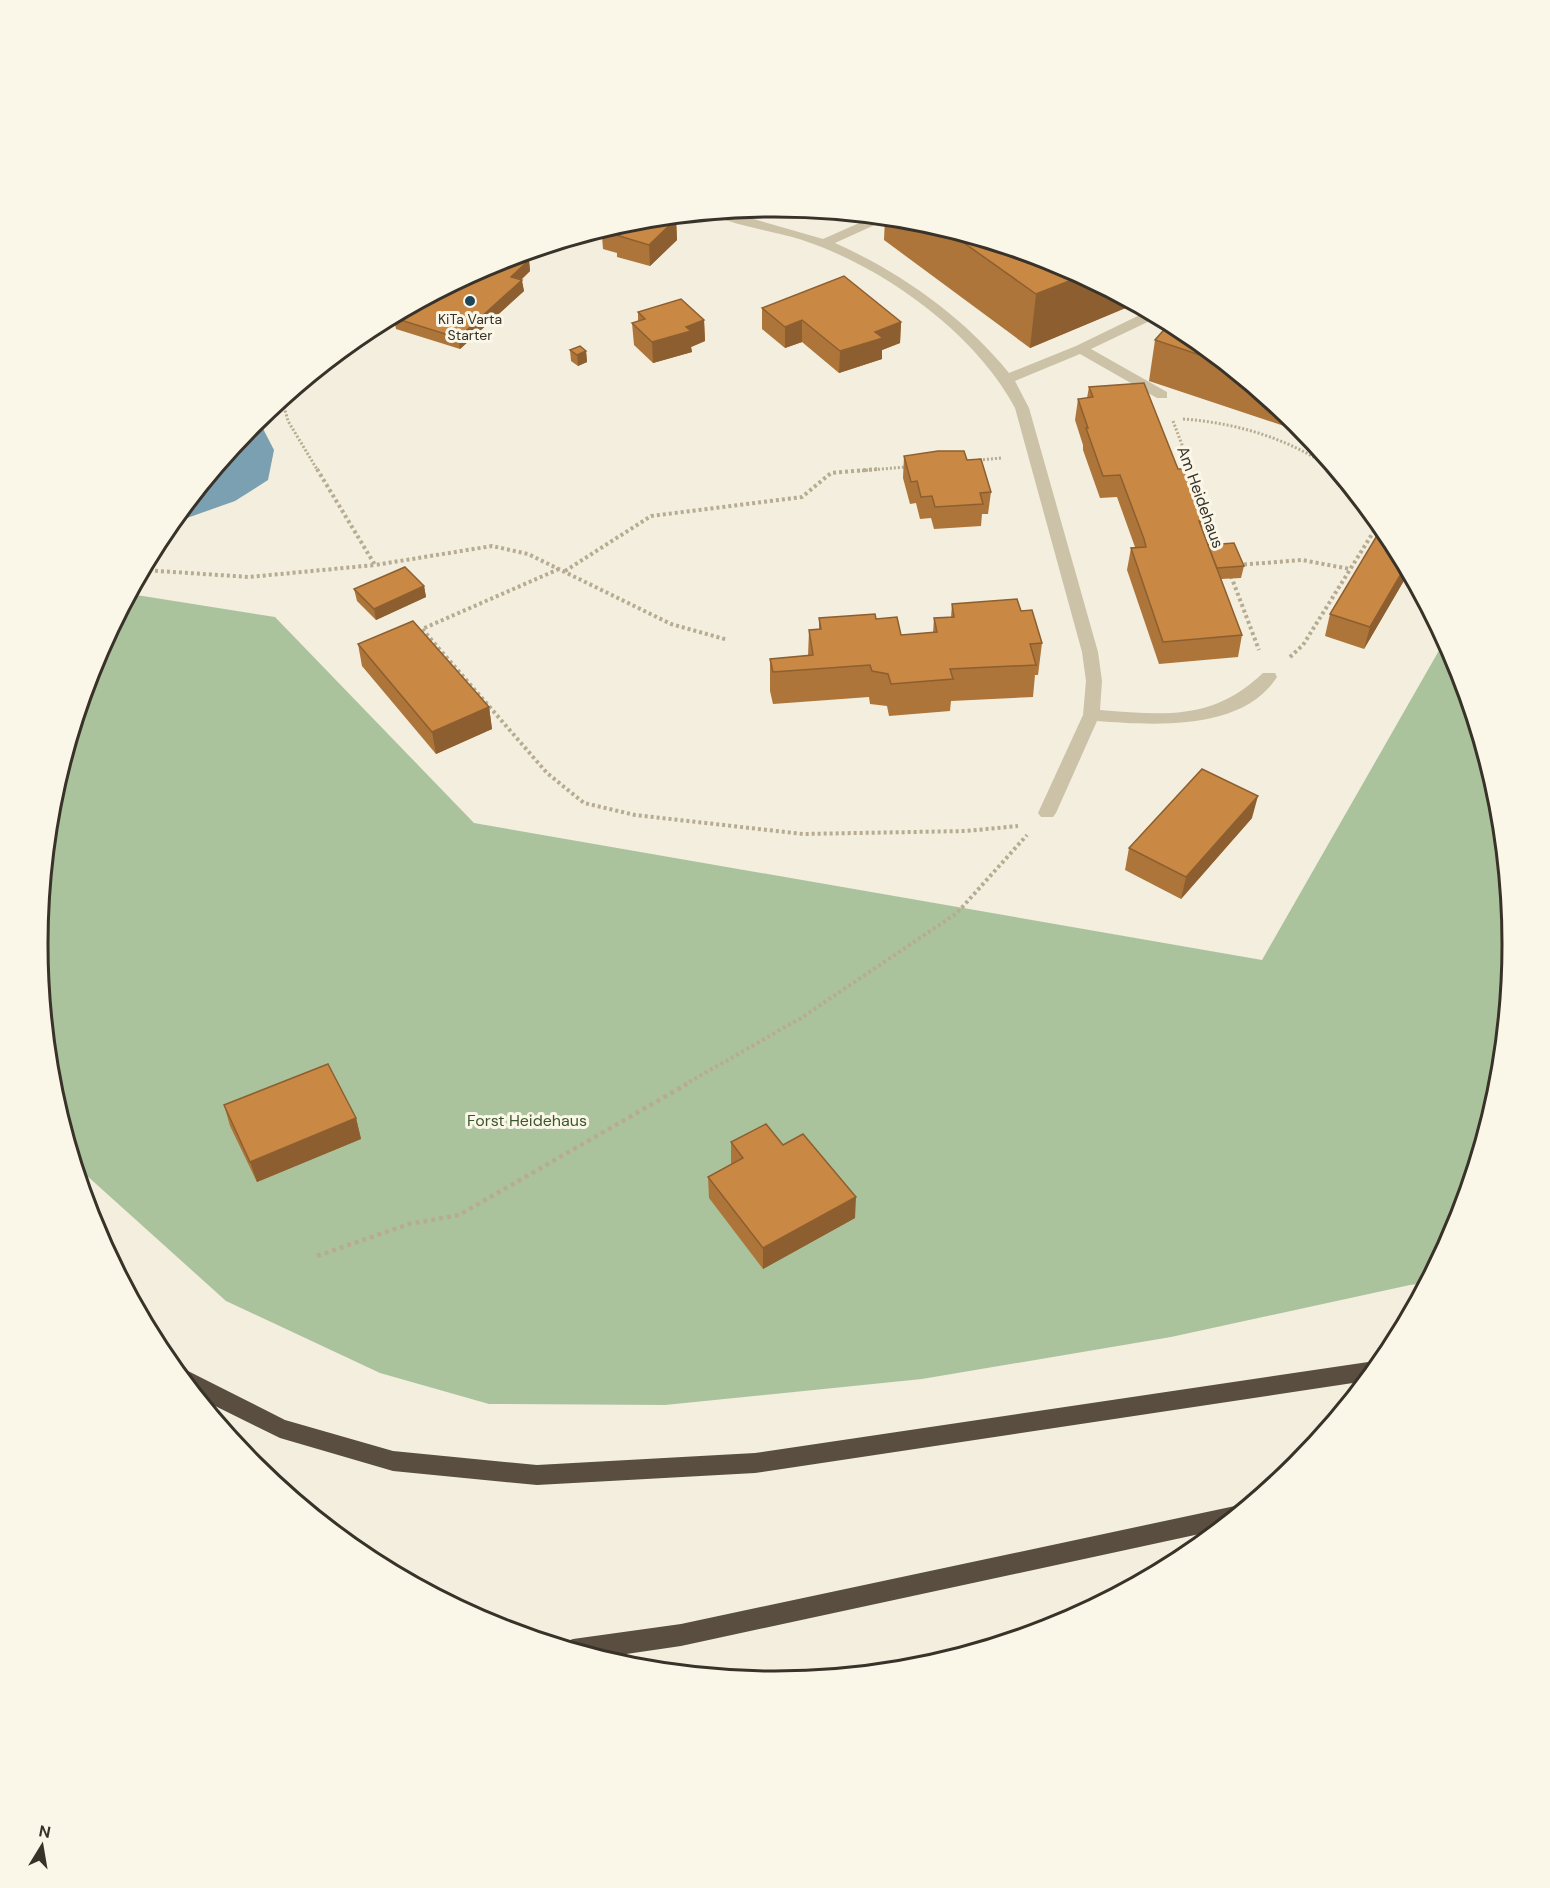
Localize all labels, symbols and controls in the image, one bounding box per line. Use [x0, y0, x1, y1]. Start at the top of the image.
marker: KiTa Varta Starter [463, 294, 477, 308]
place label: KiTa Varta Starter [438, 310, 502, 344]
street label: Am Heidehaus [1172, 443, 1229, 551]
park label: Forst Heidehaus [467, 1110, 587, 1131]
north arrow [12, 1816, 72, 1876]
text: N [37, 1820, 52, 1843]

